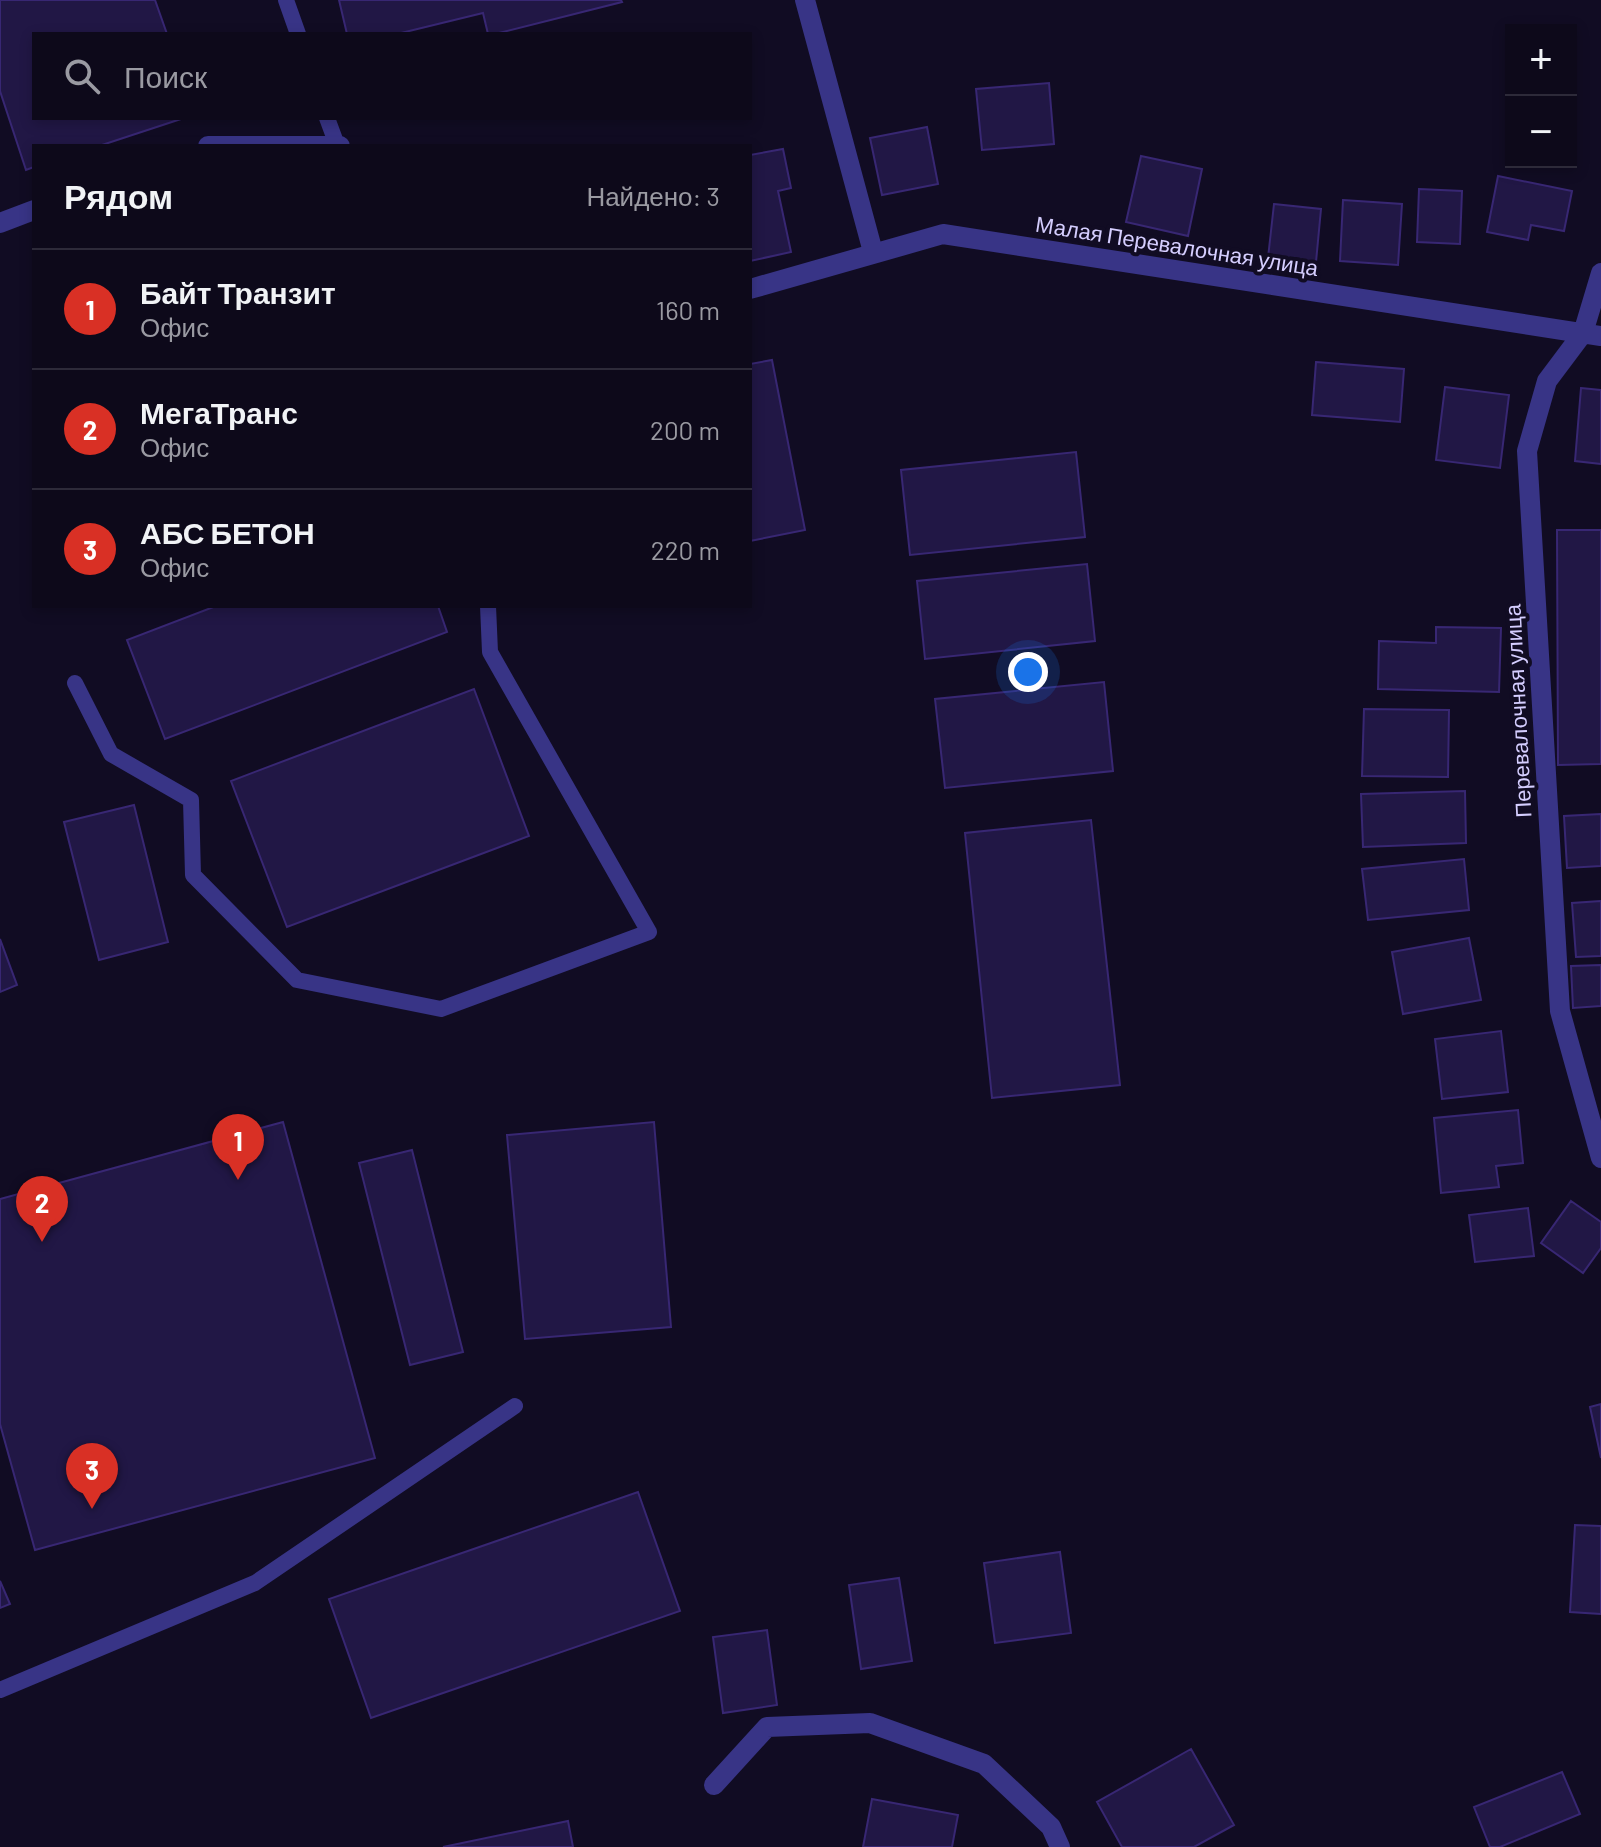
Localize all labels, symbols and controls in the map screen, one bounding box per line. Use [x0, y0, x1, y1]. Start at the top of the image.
map controls [1505, 24, 1577, 168]
button: + [1505, 24, 1577, 96]
search box [32, 32, 752, 120]
icon: search [60, 54, 104, 98]
text: Поиск [124, 58, 207, 94]
button: − [1505, 96, 1577, 168]
text: Рядом [64, 175, 173, 216]
text: Найдено: 3 [586, 180, 720, 211]
street label: Малая Перевалочная улица [1034, 210, 1321, 281]
text: Байт Транзит [140, 274, 336, 310]
text: 1 [85, 294, 95, 325]
text: 160 m [656, 294, 720, 325]
text: Офис [140, 311, 209, 342]
text: МегаТранс [140, 394, 298, 430]
text: 2 [83, 414, 97, 445]
text: 200 m [650, 414, 720, 445]
text: Офис [140, 431, 209, 462]
text: АБС БЕТОН [140, 514, 315, 550]
text: 3 [83, 534, 97, 565]
text: 220 m [651, 534, 720, 565]
text: Офис [140, 551, 209, 582]
street label: Перевалочная улица [1498, 603, 1537, 818]
your location [1008, 652, 1048, 692]
pin: 1 [212, 1114, 264, 1180]
pin: 2 [16, 1176, 68, 1242]
pin: 3 [66, 1443, 118, 1509]

